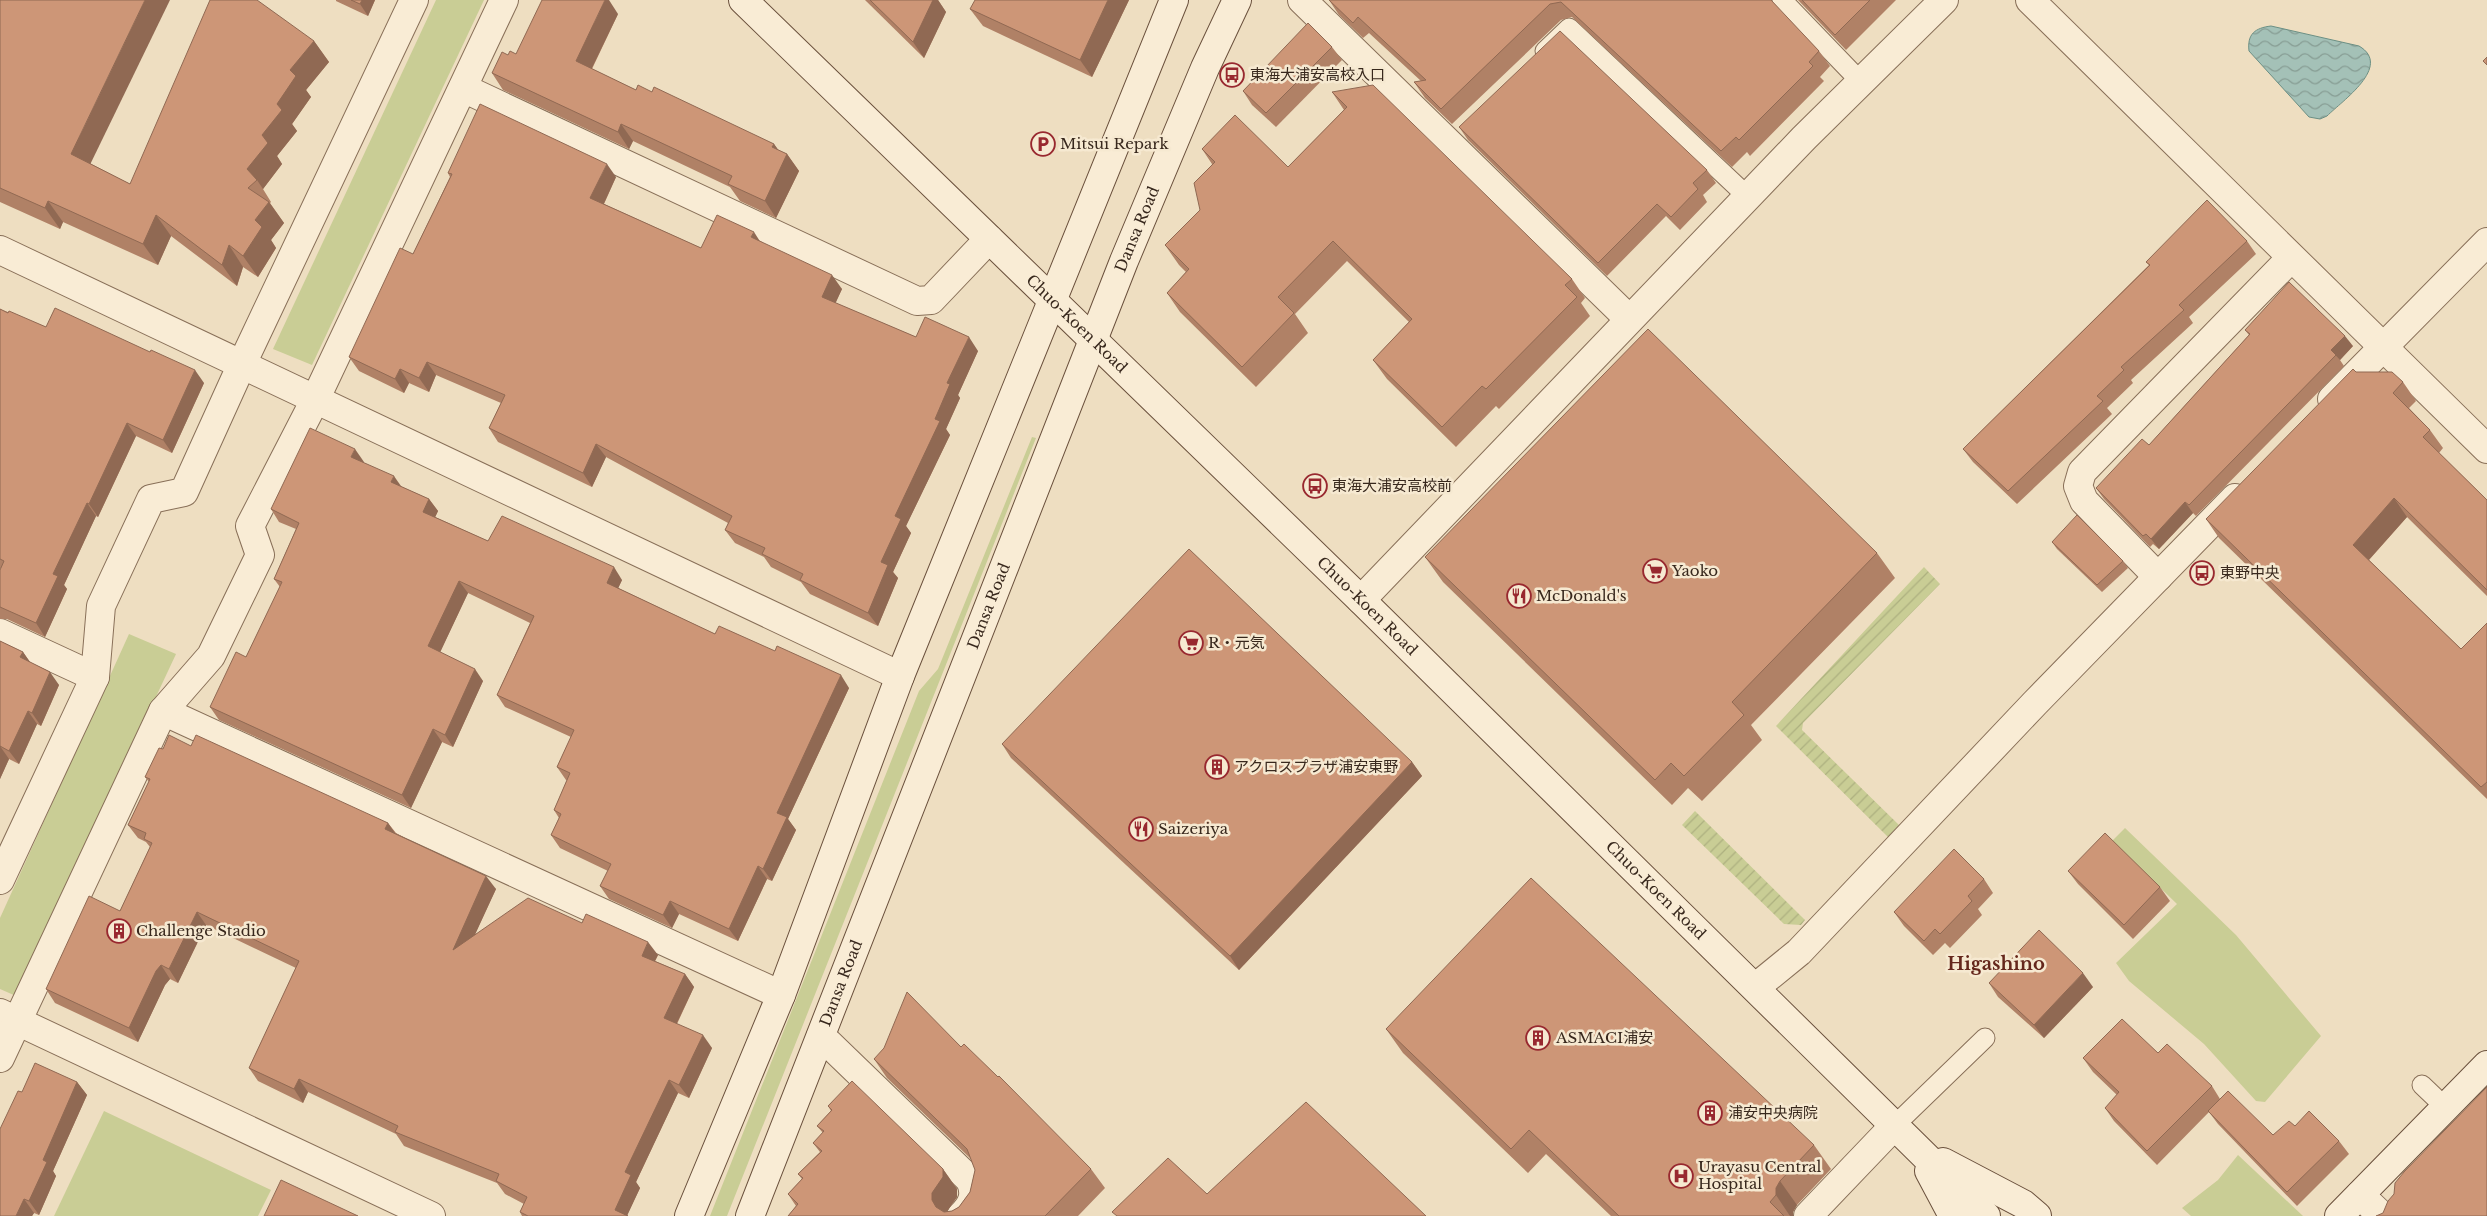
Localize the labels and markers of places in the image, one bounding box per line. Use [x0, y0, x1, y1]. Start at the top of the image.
bus stop icon: 東海大浦安高校入口 [1219, 62, 1245, 88]
place label: 東海大浦安高校入口 [1250, 65, 1385, 84]
parking icon: Mitsui Repark [1030, 131, 1056, 157]
place label: Mitsui Repark [1060, 134, 1169, 153]
bus stop icon: 東海大浦安高校前 [1302, 473, 1328, 499]
place label: 東海大浦安高校前 [1332, 476, 1452, 495]
supermarket icon: Yaoko [1642, 558, 1668, 584]
bus stop icon: 東野中央 [2189, 560, 2215, 586]
place label: Yaoko [1671, 561, 1718, 580]
place label: 東野中央 [2220, 563, 2280, 582]
restaurant icon: McDonald's [1506, 583, 1532, 609]
place label: McDonald's [1536, 586, 1627, 605]
supermarket icon: R・元気 [1178, 630, 1204, 656]
place label: R・元気 [1208, 633, 1265, 652]
building icon: アクロスプラザ浦安東野 [1204, 754, 1230, 780]
place label: アクロスプラザ浦安東野 [1234, 757, 1398, 776]
restaurant icon: Saizeriya [1128, 816, 1154, 842]
place label: Saizeriya [1158, 819, 1229, 838]
building icon: Challenge Stadio [106, 918, 132, 944]
place label: Challenge Stadio [136, 921, 266, 940]
building icon: ASMACI浦安 [1525, 1025, 1551, 1051]
place label: ASMACI浦安 [1555, 1028, 1653, 1047]
building icon: 浦安中央病院 [1697, 1100, 1723, 1126]
place label: 浦安中央病院 [1728, 1103, 1818, 1122]
place label: Urayasu Central Hospital [1698, 1157, 1822, 1193]
hospital icon: Urayasu Central Hospital [1668, 1163, 1694, 1189]

